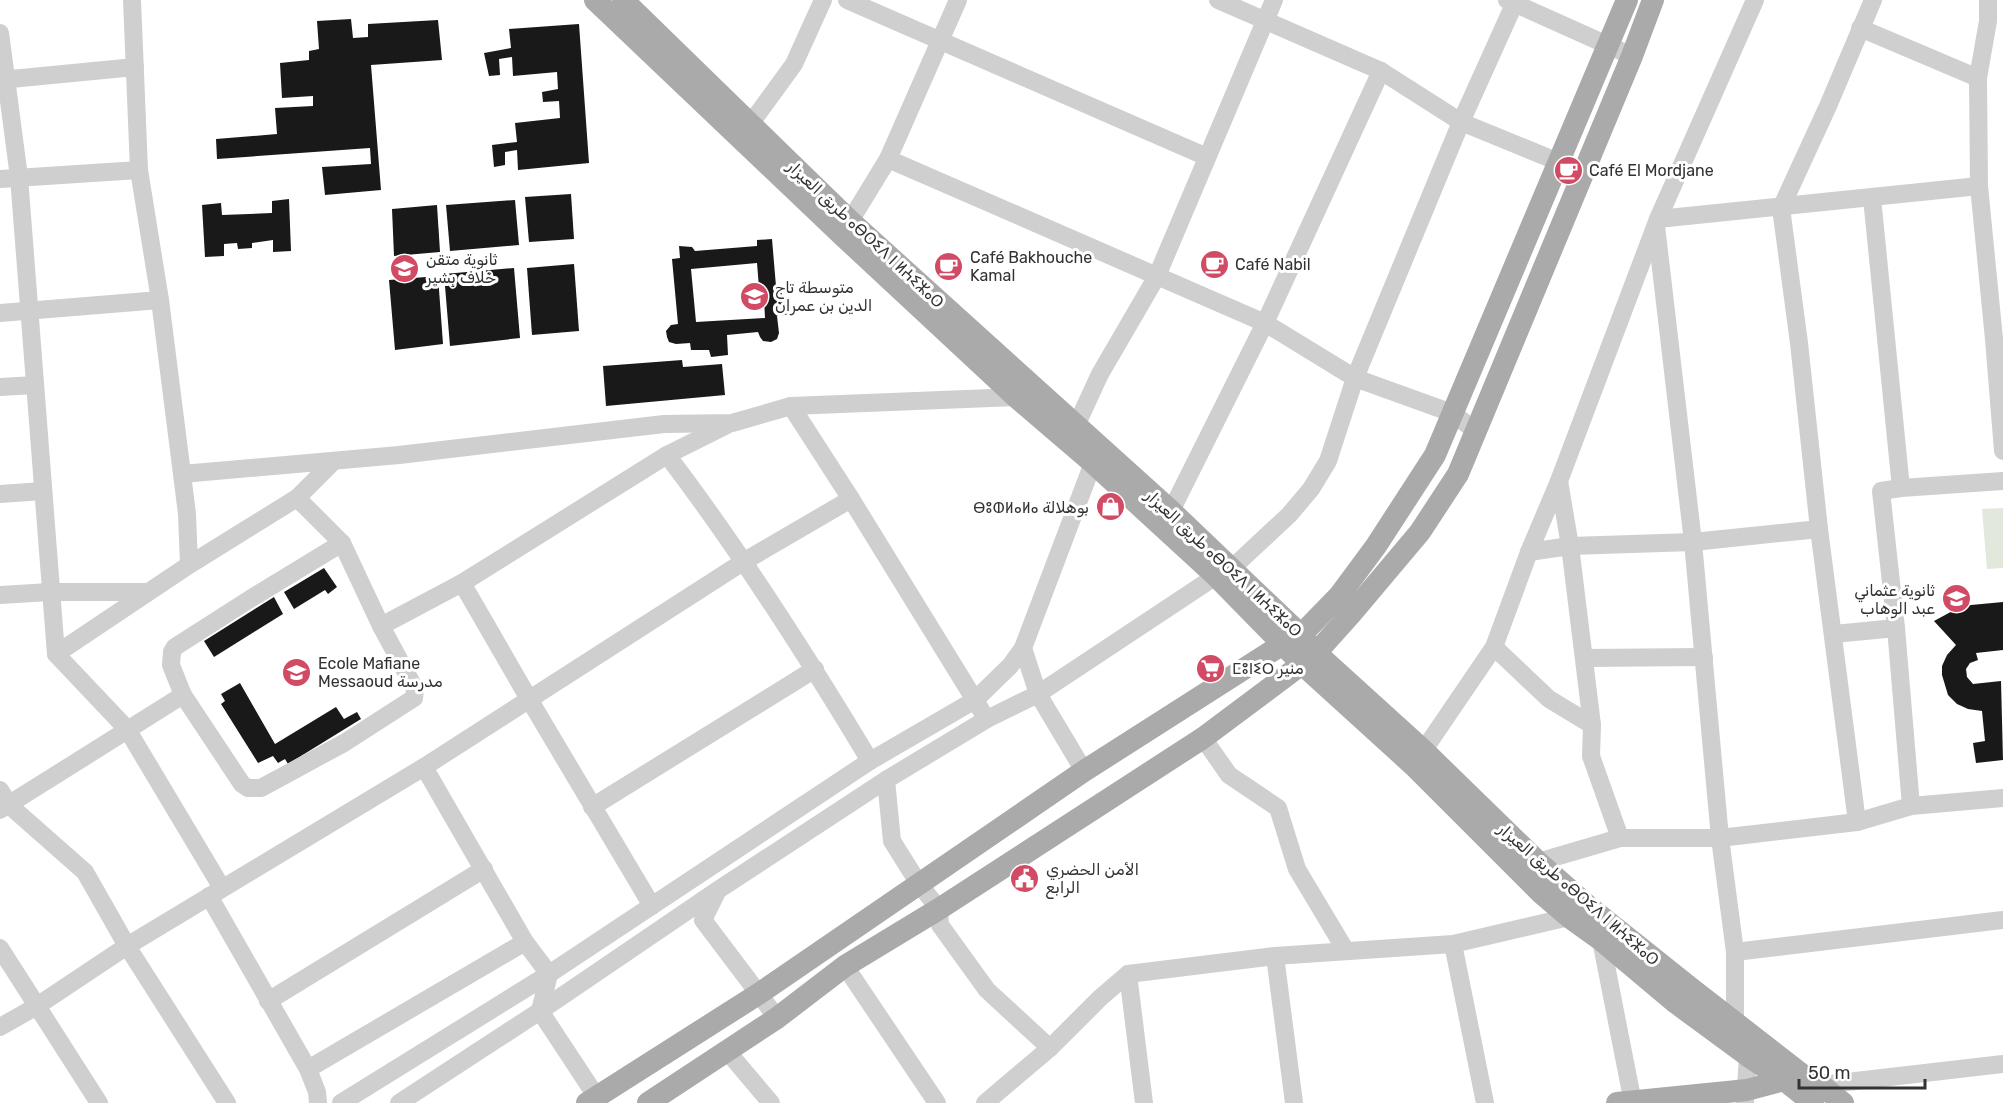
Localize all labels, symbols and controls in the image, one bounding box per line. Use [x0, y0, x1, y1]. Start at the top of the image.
cafe icon: Café El Mordjane [1552, 154, 1584, 186]
street label: طريق العيزار ⴰⴱⵔⵉⴷ ⵏ ⵍⵄⵉⵣⴰⵔ [782, 156, 948, 313]
place label: Café El Mordjane [1589, 161, 1714, 180]
place label: Café Bakhouche Kamal [970, 248, 1092, 285]
cafe icon: Café Nabil [1198, 248, 1230, 280]
place label: ثانوية متقن خلاف بشير [425, 250, 498, 288]
cafe icon: Café Bakhouche Kamal [933, 250, 965, 282]
school or university icon: ثانوية متقن خلاف بشير [389, 252, 421, 284]
place label: Café Nabil [1235, 255, 1311, 274]
place label: متوسطة تاج الدين بن عمران [775, 278, 873, 316]
school or university icon: متوسطة تاج الدين بن عمران [738, 280, 770, 312]
street label: طريق العيزار ⴰⴱⵔⵉⴷ ⵏ ⵍⵄⵉⵣⴰⵔ [1140, 485, 1306, 642]
shop icon: ⴱⵓⵀⵍⴰⵍⴰ بوهلالة [1094, 491, 1126, 523]
place label: ⴱⵓⵀⵍⴰⵍⴰ بوهلالة [973, 498, 1089, 518]
place label: ثانوية عثماني عبد الوهاب [1854, 581, 1935, 619]
school or university icon: ثانوية عثماني عبد الوهاب [1940, 583, 1972, 615]
supermarket icon: ⵎⵓⵏⵉⵔ منير [1195, 652, 1227, 684]
place label: Ecole Mafiane Messaoud مدرسة [318, 654, 443, 692]
school or university icon: Ecole Mafiane Messaoud مدرسة [281, 656, 313, 688]
place label: ⵎⵓⵏⵉⵔ منير [1232, 659, 1304, 679]
street label: طريق العيزار ⴰⴱⵔⵉⴷ ⵏ ⵍⵄⵉⵣⴰⵔ [1493, 819, 1663, 970]
place label: الأمن الحضري الرابع [1046, 860, 1139, 899]
public building icon: الأمن الحضري الرابع [1009, 862, 1041, 894]
scale bar [1799, 1052, 1925, 1090]
text: 50 m [1808, 1062, 1851, 1084]

